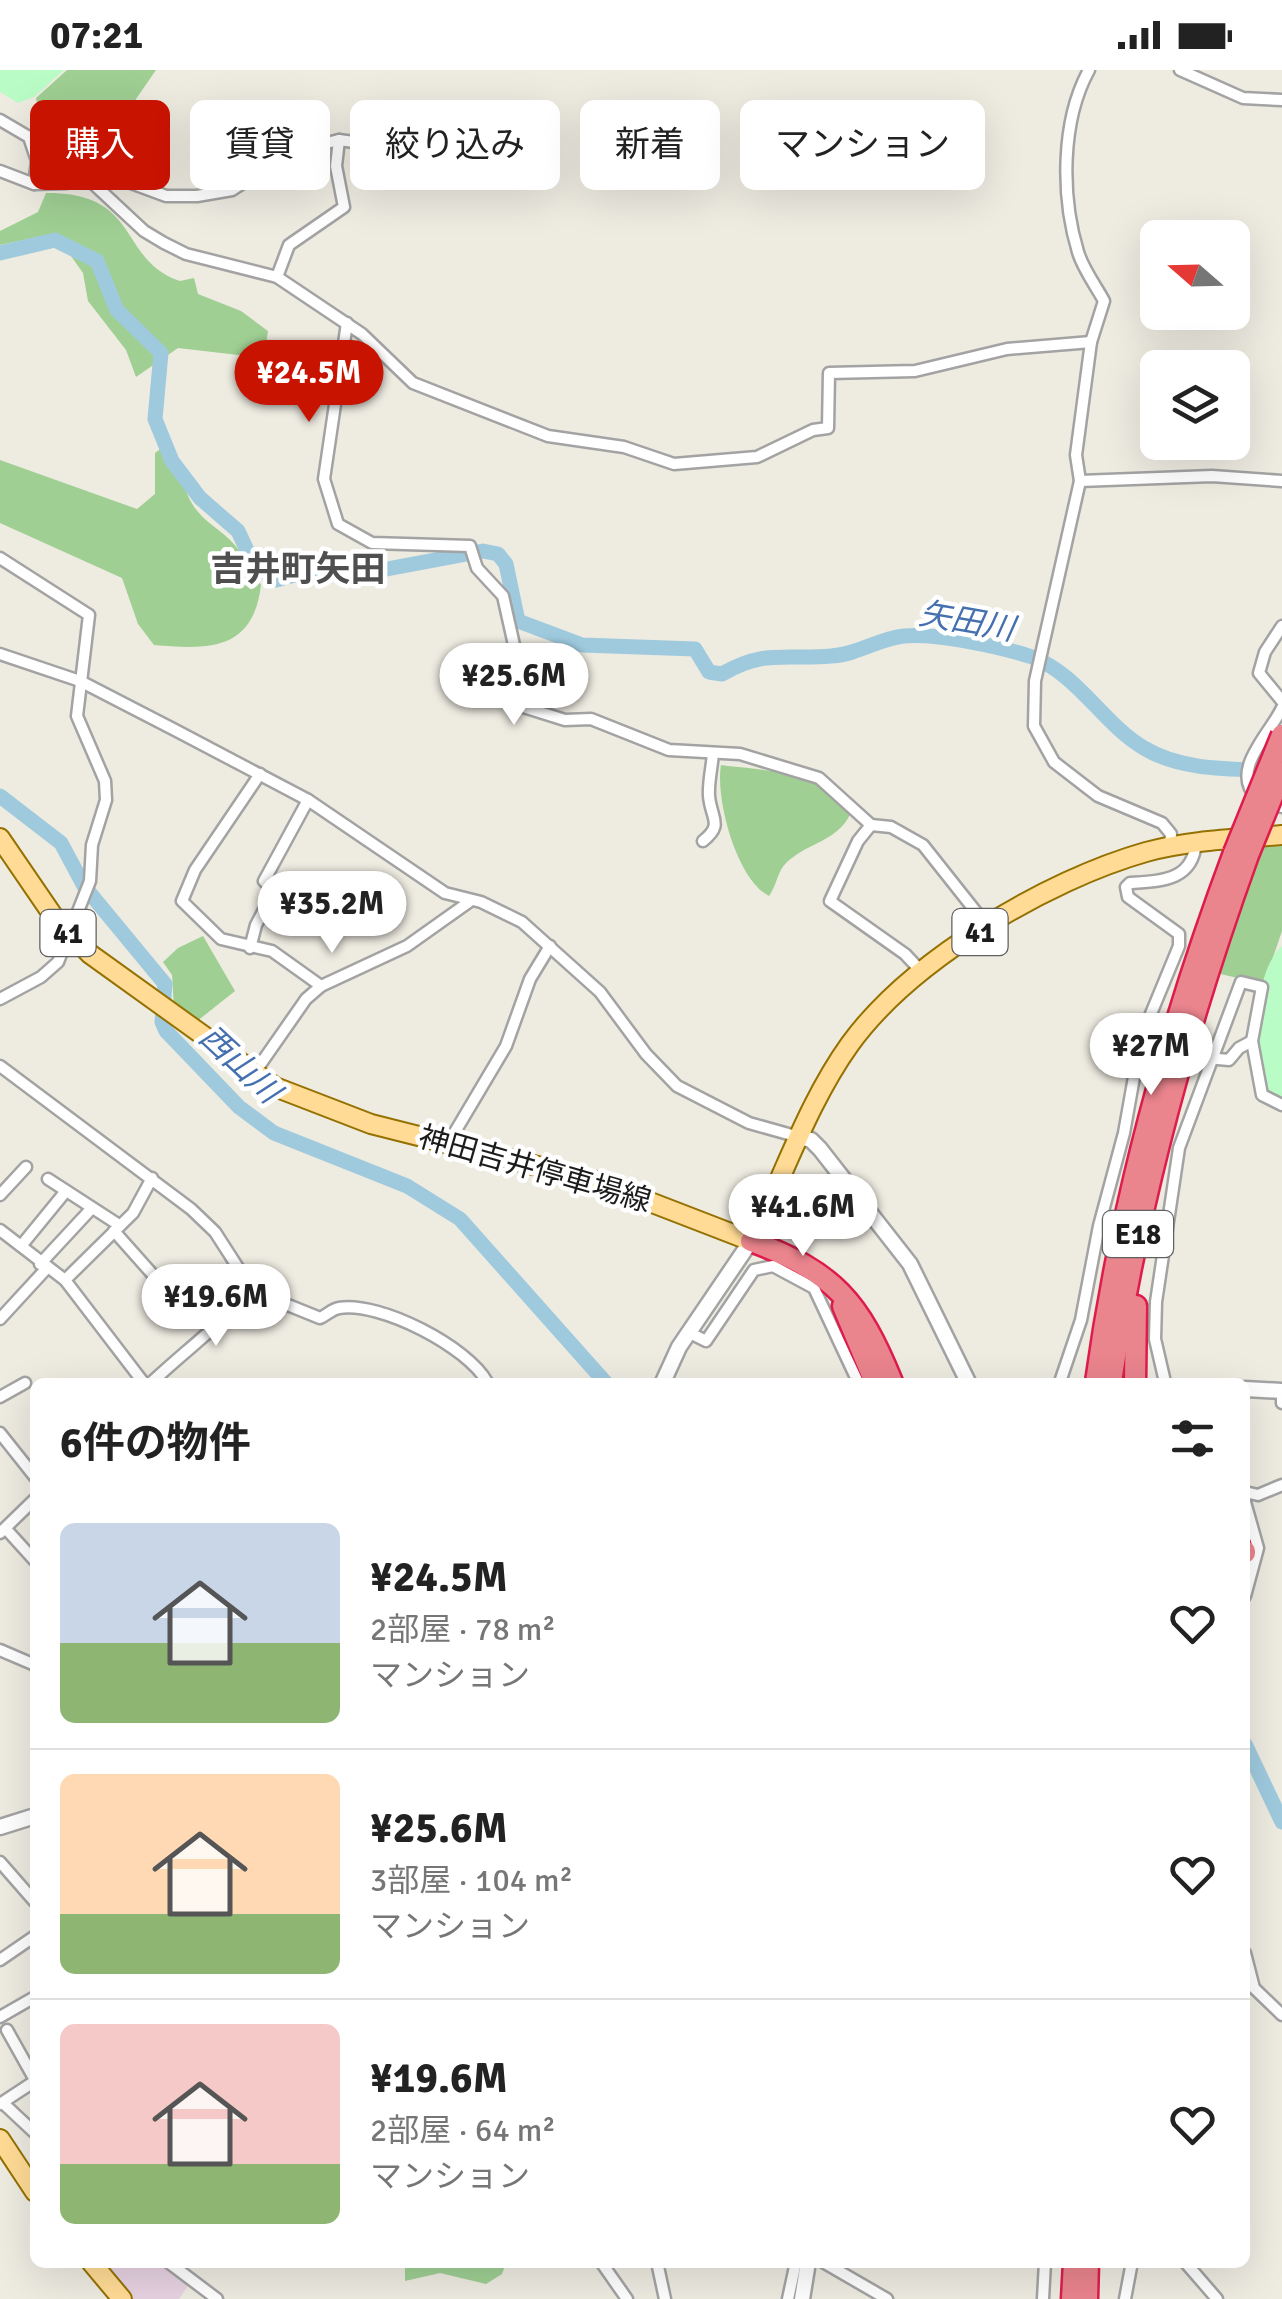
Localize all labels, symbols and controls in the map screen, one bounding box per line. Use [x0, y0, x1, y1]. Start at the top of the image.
text: 07:21 [50, 12, 143, 59]
chip: 購入 [30, 100, 170, 190]
chip: 賃貸 [190, 100, 330, 190]
chip: 絞り込み [350, 100, 560, 190]
chip: 新着 [580, 100, 720, 190]
chip: マンション [740, 100, 985, 190]
north arrow [1140, 220, 1250, 330]
map controls [1140, 220, 1250, 460]
pin: ¥24.5M [228, 340, 390, 425]
button: layers [1140, 350, 1250, 460]
text: ¥24.5M [257, 353, 361, 392]
district label: 吉井町矢田 [210, 548, 386, 591]
water label: 矢田川 [916, 594, 1021, 650]
pin: ¥25.6M [433, 643, 595, 728]
text: ¥25.6M [462, 656, 566, 695]
pin: ¥35.2M [251, 871, 413, 956]
text: ¥35.2M [280, 884, 384, 923]
road number: 41 [952, 909, 1008, 955]
road number: 41 [40, 910, 96, 956]
pin: ¥27M [1092, 1013, 1210, 1098]
water label: 西山川 [191, 1017, 290, 1113]
text: ¥27M [1112, 1026, 1190, 1065]
street label: 神田吉井停車場線 [414, 1119, 655, 1220]
pin: ¥41.6M [722, 1174, 884, 1259]
text: ¥41.6M [751, 1187, 855, 1226]
road number: E18 [1103, 1211, 1173, 1257]
pin: ¥19.6M [135, 1264, 297, 1349]
text: ¥19.6M [164, 1277, 268, 1316]
icon: filters [1165, 1411, 1220, 1466]
text: 6件の物件 [60, 1418, 251, 1469]
text: ¥24.5M [370, 1552, 508, 1603]
icon: home [140, 1563, 260, 1683]
icon: heart [1165, 1596, 1220, 1651]
text: 2部屋 · 78 m² [370, 1610, 556, 1649]
text: マンション [370, 1656, 530, 1695]
text: ¥25.6M [370, 1803, 508, 1854]
icon: home [140, 1814, 260, 1934]
icon: heart [1165, 1847, 1220, 1902]
text: 3部屋 · 104 m² [370, 1861, 573, 1900]
text: マンション [370, 1907, 530, 1946]
text: ¥19.6M [370, 2053, 508, 2104]
icon: home [140, 2064, 260, 2184]
icon: heart [1165, 2097, 1220, 2152]
text: 2部屋 · 64 m² [370, 2111, 556, 2150]
text: マンション [370, 2157, 530, 2196]

